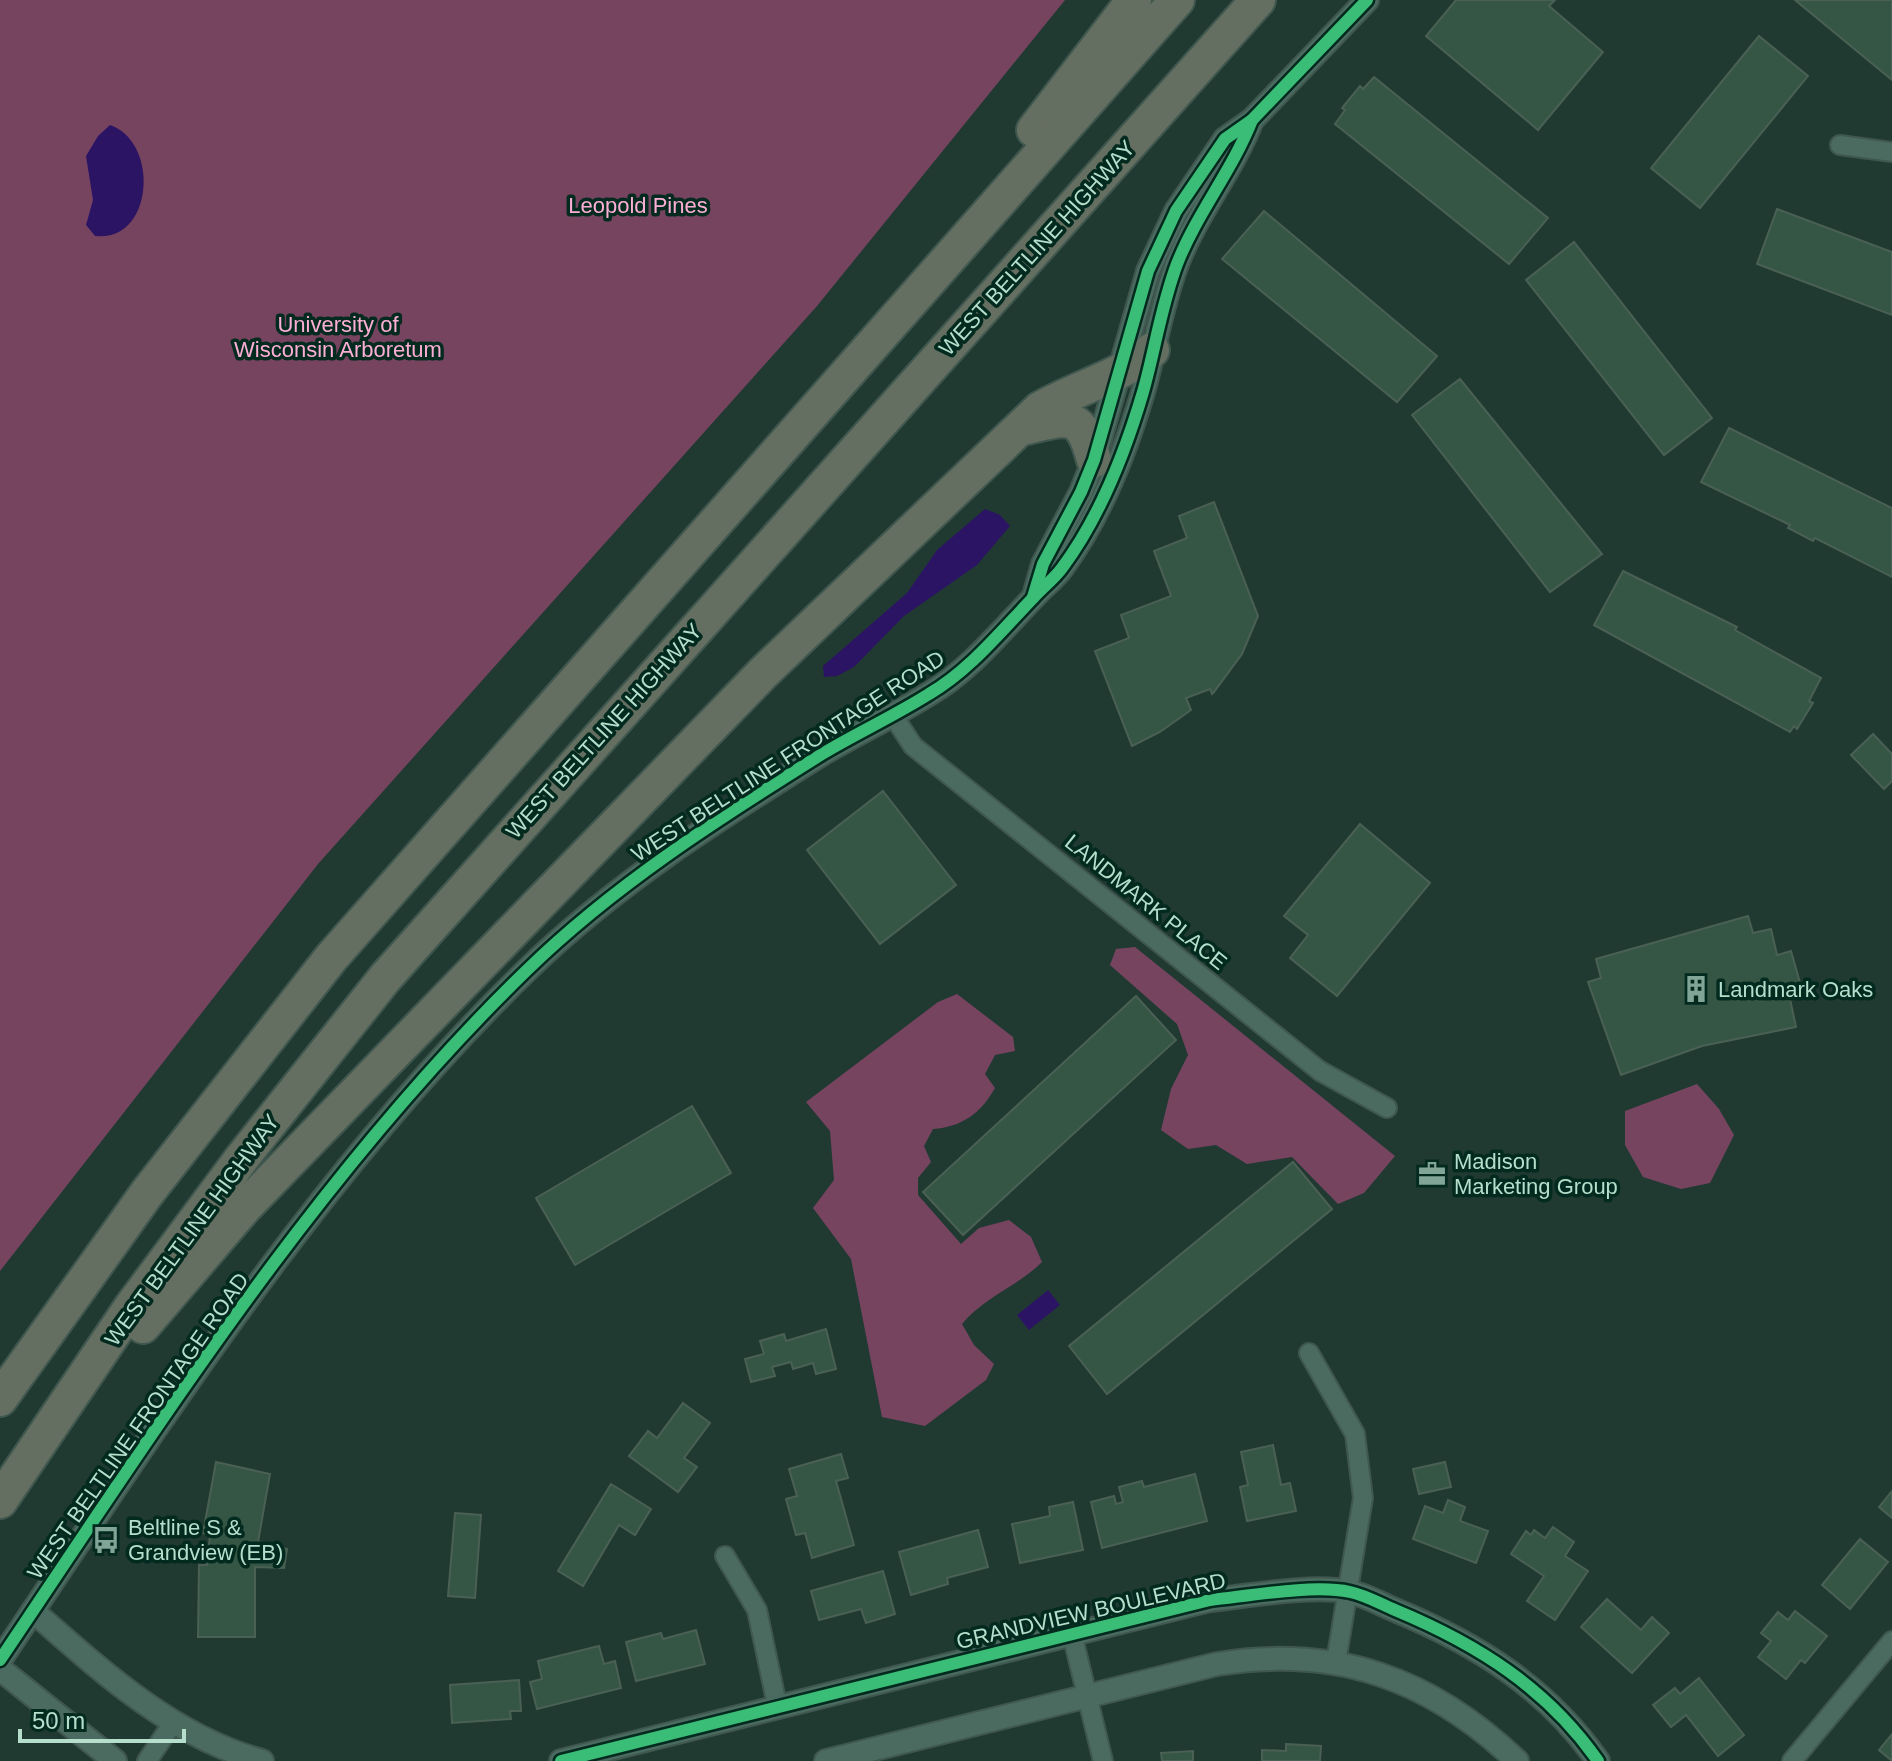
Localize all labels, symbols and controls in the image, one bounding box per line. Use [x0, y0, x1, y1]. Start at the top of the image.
street label: WEST BELTLINE HIGHWAY [934, 135, 1140, 361]
park label: Leopold Pines [568, 193, 708, 218]
park label: University of Wisconsin Arboretum [234, 312, 442, 362]
street label: WEST BELTLINE HIGHWAY [501, 618, 707, 844]
street label: WEST BELTLINE FRONTAGE ROAD [627, 645, 949, 867]
street label: LANDMARK PLACE [1060, 829, 1232, 975]
building icon: Landmark Oaks [1681, 974, 1711, 1004]
place label: Landmark Oaks [1718, 977, 1873, 1002]
street label: WEST BELTLINE HIGHWAY [99, 1109, 285, 1351]
place label: Madison Marketing Group [1454, 1149, 1618, 1199]
office icon: Madison Marketing Group [1417, 1159, 1447, 1189]
street label: WEST BELTLINE FRONTAGE ROAD [22, 1268, 254, 1584]
place label: Beltline S & Grandview (EB) [128, 1515, 283, 1565]
bus stop icon: Beltline S & Grandview (EB) [91, 1525, 121, 1555]
street label: GRANDVIEW BOULEVARD [954, 1568, 1228, 1654]
scale bar [20, 1693, 184, 1743]
text: 50 m [32, 1707, 85, 1734]

